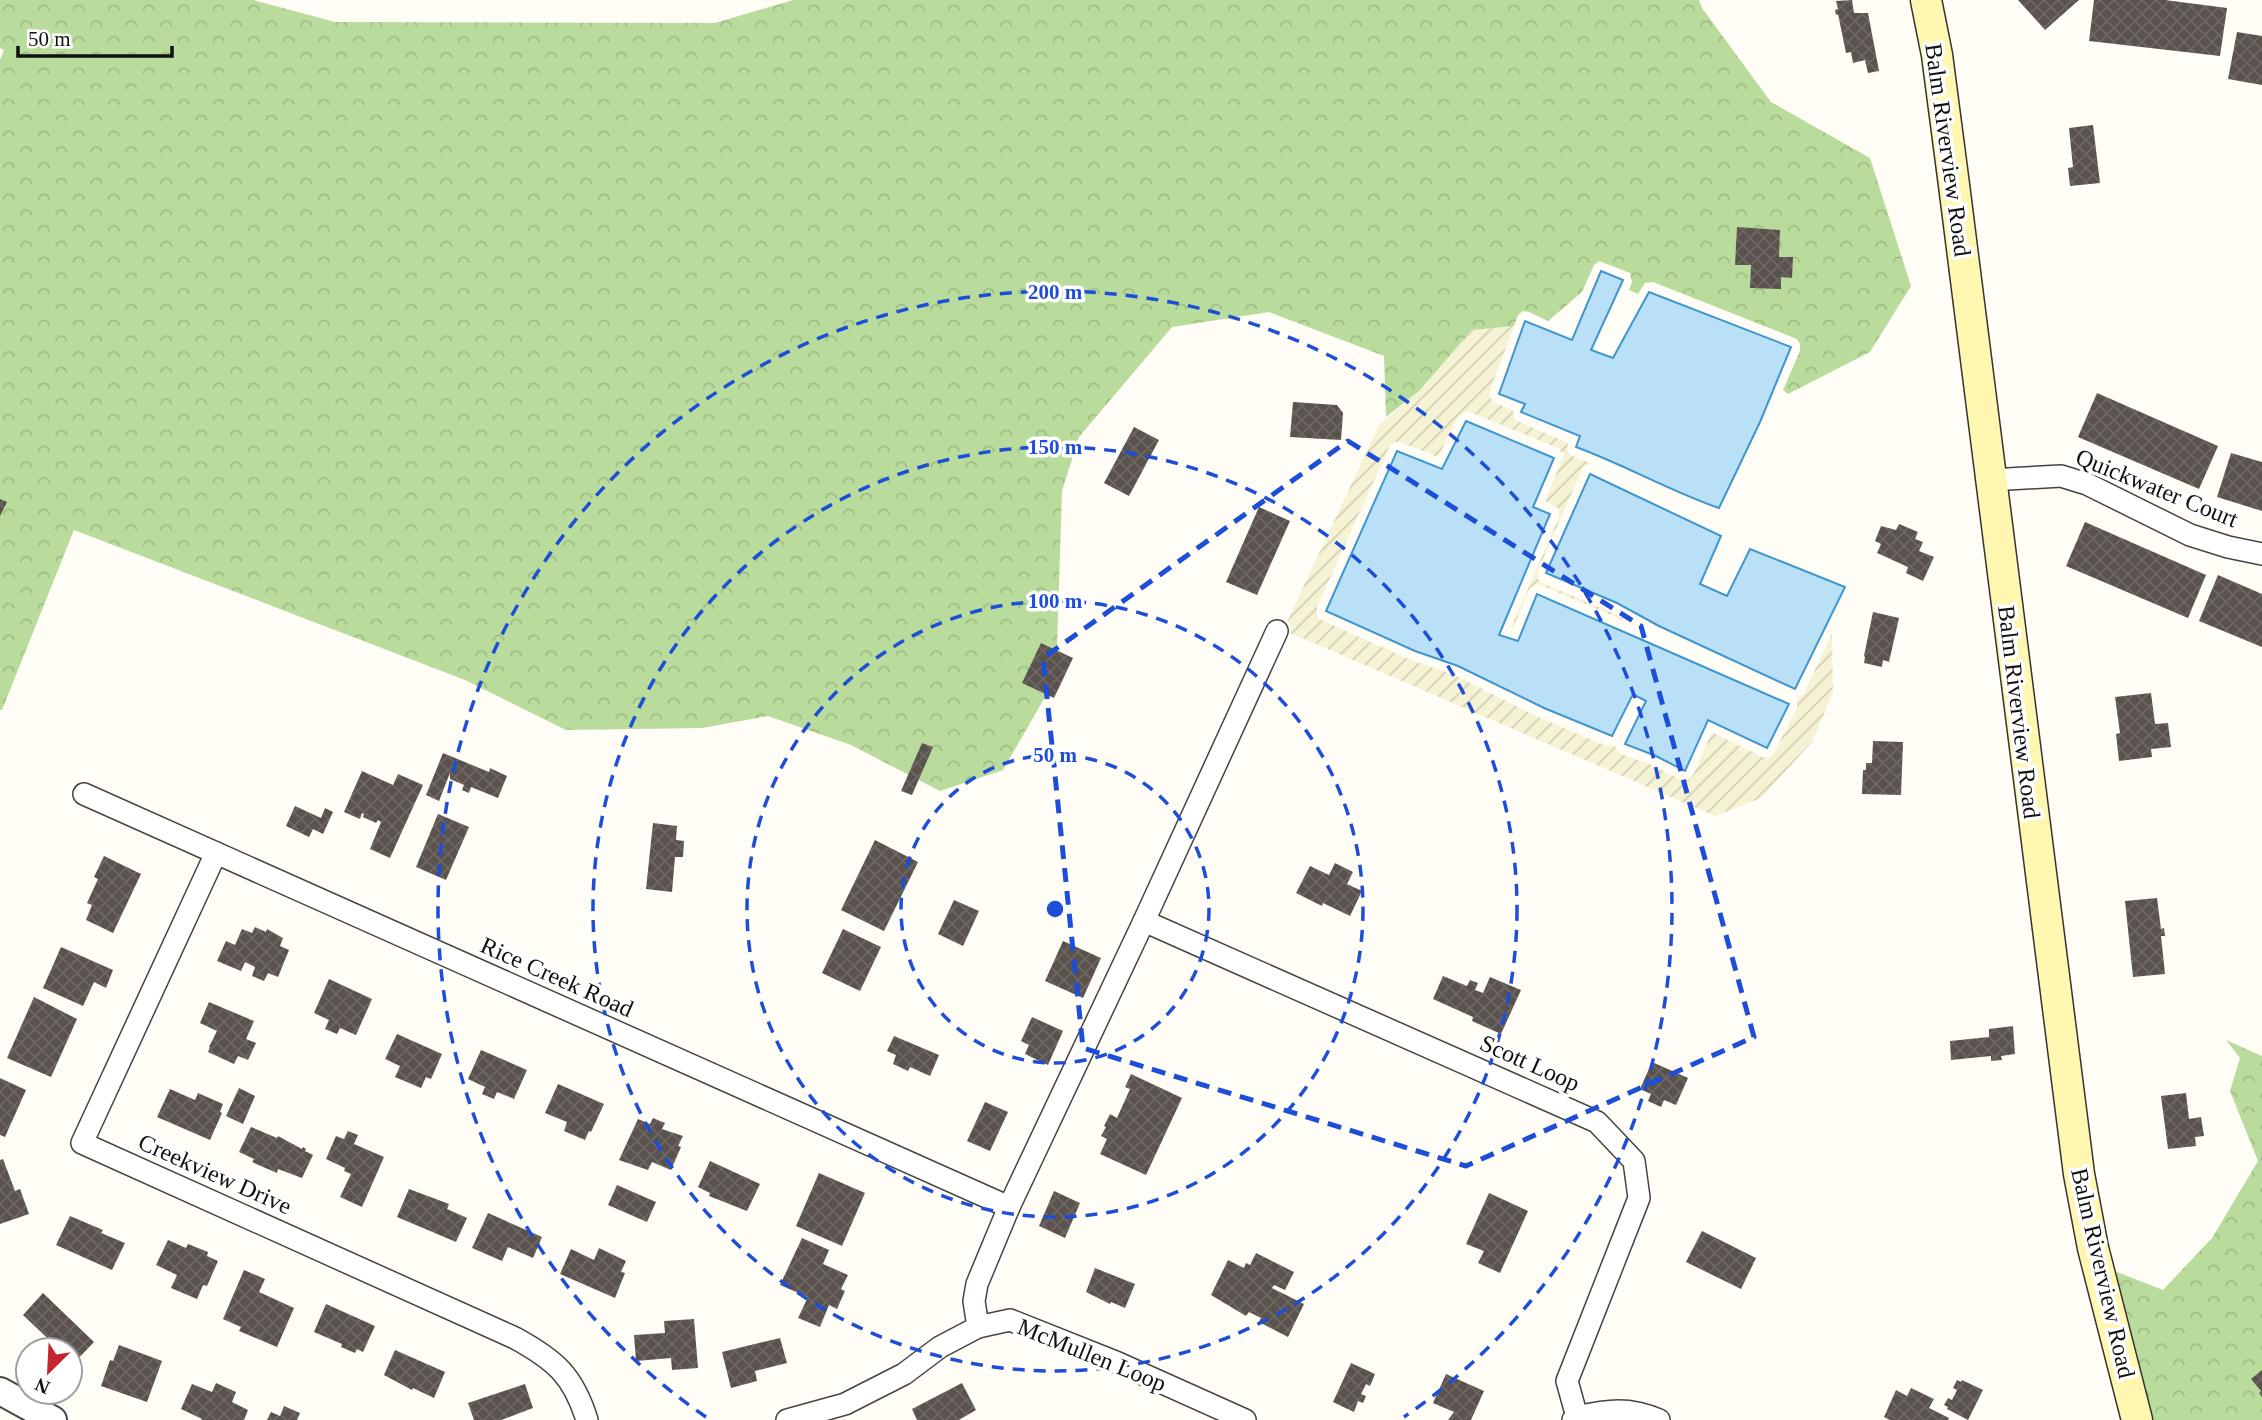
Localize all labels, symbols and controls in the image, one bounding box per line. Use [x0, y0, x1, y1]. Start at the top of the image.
scale bar [18, 14, 172, 58]
text: 50 m [28, 27, 71, 51]
street label: Balm Riverview Road [1920, 42, 1976, 258]
text: 200 m [1028, 280, 1083, 304]
text: 150 m [1028, 435, 1083, 459]
street label: Quickwater Court [2072, 444, 2242, 533]
text: 100 m [1028, 589, 1083, 613]
street label: Balm Riverview Road [1993, 604, 2045, 820]
text: 50 m [1033, 743, 1077, 767]
centre of rings [1043, 897, 1067, 921]
street label: Rice Creek Road [477, 932, 637, 1022]
street label: Scott Loop [1476, 1030, 1584, 1096]
street label: Creekview Drive [135, 1129, 295, 1219]
street label: Balm Riverview Road [2066, 1166, 2140, 1380]
street label: McMullen Loop [1014, 1313, 1170, 1397]
north arrow [14, 1336, 84, 1406]
text: N [32, 1374, 53, 1398]

